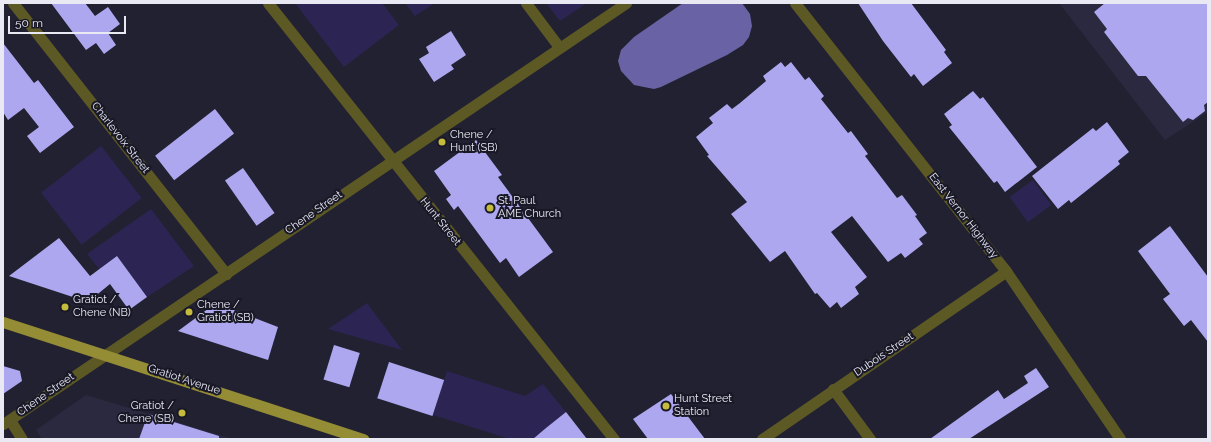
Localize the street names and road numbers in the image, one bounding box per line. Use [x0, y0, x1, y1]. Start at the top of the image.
street label: Charlevoix Street [88, 100, 152, 176]
street label: East Vernor Highway [925, 170, 1001, 262]
street label: Chene Street [283, 188, 345, 238]
street label: Hunt Street [417, 195, 463, 249]
street label: Dubois Street [852, 330, 916, 380]
street label: Gratiot Avenue [146, 362, 222, 398]
street label: Chene Street [15, 370, 77, 420]

